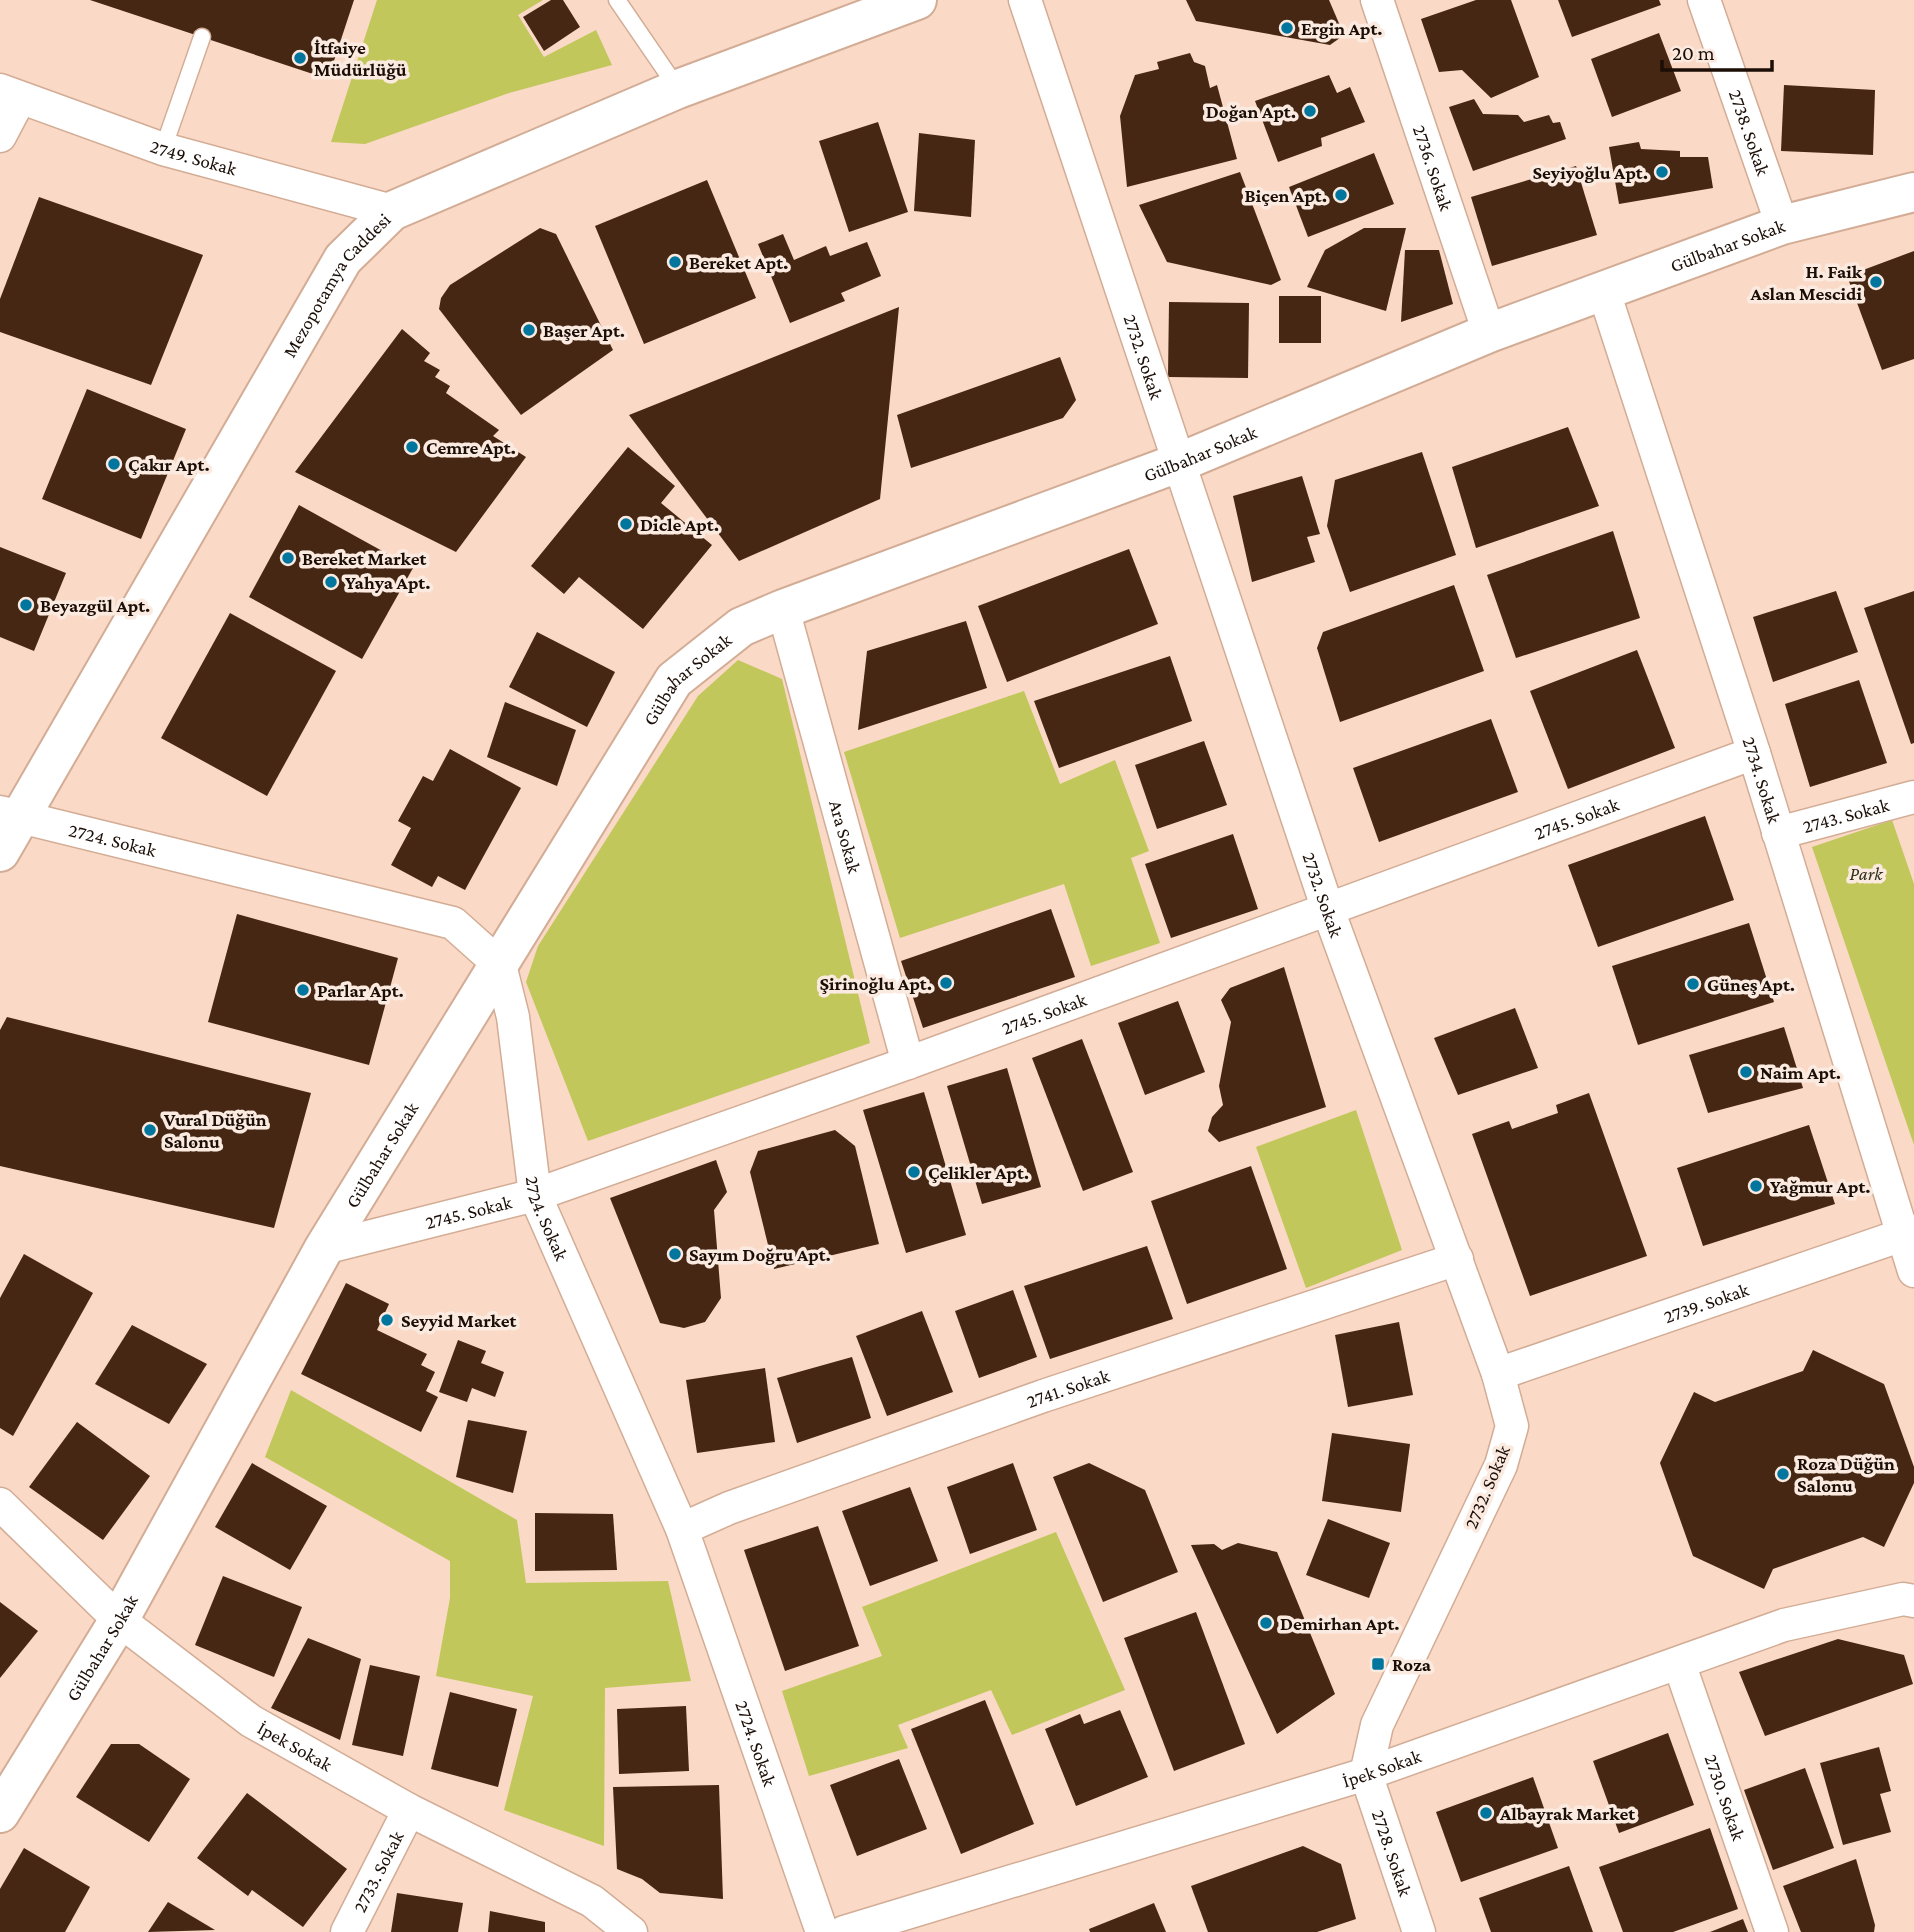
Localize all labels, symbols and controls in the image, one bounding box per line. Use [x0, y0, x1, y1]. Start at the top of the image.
place label: Ergin Apt. [1301, 18, 1383, 39]
marker: Ergin Apt. [1279, 20, 1295, 36]
scale bar [1662, 28, 1772, 72]
place label: İtfaiye Müdürlüğü [314, 37, 407, 80]
text: 20 m [1672, 41, 1715, 65]
marker: İtfaiye Müdürlüğü [292, 50, 308, 66]
street label: 2738. Sokak [1725, 87, 1775, 179]
place label: Doğan Apt. [1206, 101, 1296, 122]
marker: Doğan Apt. [1302, 103, 1318, 119]
street label: 2736. Sokak [1409, 122, 1458, 214]
street label: 2749. Sokak [147, 135, 240, 179]
place label: Seyiyoğlu Apt. [1533, 162, 1648, 183]
marker: Seyiyoğlu Apt. [1654, 164, 1670, 180]
place label: Biçen Apt. [1245, 185, 1327, 206]
marker: Biçen Apt. [1333, 187, 1349, 203]
street label: Mezopotamya Caddesi [278, 208, 394, 361]
street label: Gülbahar Sokak [1667, 214, 1788, 276]
place label: Bereket Apt. [689, 252, 788, 273]
marker: Bereket Apt. [667, 254, 683, 270]
place label: H. Faik Aslan Mescidi [1750, 261, 1863, 304]
marker: H. Faik Aslan Mescidi [1868, 274, 1884, 290]
street label: 2732. Sokak [1120, 311, 1168, 403]
place label: Başer Apt. [543, 320, 625, 341]
marker: Başer Apt. [521, 322, 537, 338]
street label: Gülbahar Sokak [1141, 420, 1261, 485]
place label: Cemre Apt. [426, 437, 516, 458]
marker: Cemre Apt. [404, 439, 420, 455]
place label: Çakır Apt. [128, 454, 210, 475]
marker: Çakır Apt. [106, 456, 122, 472]
place label: Dicle Apt. [640, 514, 719, 535]
marker: Dicle Apt. [618, 516, 634, 532]
place label: Bereket Market [302, 548, 426, 569]
marker: Bereket Market [280, 550, 296, 566]
place label: Yahya Apt. [345, 572, 431, 593]
marker: Yahya Apt. [323, 574, 339, 590]
place label: Beyazgül Apt. [40, 595, 150, 616]
marker: Beyazgül Apt. [18, 597, 34, 613]
street label: Gülbahar Sokak [638, 628, 736, 729]
street label: 2734. Sokak [1739, 734, 1786, 827]
street label: 2745. Sokak [1531, 793, 1622, 843]
street label: 2743. Sokak [1800, 793, 1892, 837]
street label: Ara Sokak [826, 798, 866, 876]
street label: 2724. Sokak [67, 819, 159, 861]
street label: 2732. Sokak [1299, 849, 1348, 941]
park label: Park [1850, 863, 1883, 884]
place label: Şirinoğlu Apt. [820, 973, 932, 994]
place label: Güneş Apt. [1707, 974, 1795, 995]
marker: Şirinoğlu Apt. [938, 975, 954, 991]
marker: Güneş Apt. [1685, 976, 1701, 992]
place label: Parlar Apt. [317, 980, 404, 1001]
marker: Parlar Apt. [295, 982, 311, 998]
street label: 2745. Sokak [999, 988, 1090, 1038]
place label: Naim Apt. [1760, 1062, 1841, 1083]
marker: Naim Apt. [1738, 1064, 1754, 1080]
street label: Gülbahar Sokak [341, 1097, 422, 1211]
place label: Vural Düğün Salonu [163, 1109, 267, 1152]
marker: Vural Düğün Salonu [142, 1122, 158, 1138]
place label: Çelikler Apt. [928, 1162, 1029, 1183]
marker: Çelikler Apt. [906, 1164, 922, 1180]
street label: 2724. Sokak [522, 1175, 573, 1264]
place label: Yağmur Apt. [1770, 1176, 1871, 1197]
marker: Yağmur Apt. [1748, 1178, 1764, 1194]
street label: 2745. Sokak [423, 1191, 515, 1233]
place label: Sayım Doğru Apt. [689, 1244, 831, 1265]
marker: Sayım Doğru Apt. [667, 1246, 683, 1262]
street label: 2739. Sokak [1661, 1278, 1752, 1327]
place label: Seyyid Market [401, 1310, 516, 1331]
marker: Seyyid Market [379, 1312, 395, 1328]
street label: 2741. Sokak [1024, 1364, 1113, 1412]
street label: 2732. Sokak [1460, 1441, 1514, 1532]
place label: Roza Düğün Salonu [1797, 1453, 1895, 1496]
marker: Roza Düğün Salonu [1775, 1466, 1791, 1482]
street label: Gülbahar Sokak [61, 1590, 142, 1705]
place label: Demirhan Apt. [1280, 1613, 1400, 1634]
marker: Demirhan Apt. [1258, 1615, 1274, 1631]
place label: Roza [1392, 1654, 1432, 1675]
marker: Roza [1370, 1656, 1386, 1672]
street label: 2724. Sokak [732, 1697, 781, 1790]
street label: İpek Sokak [254, 1717, 337, 1776]
street label: İpek Sokak [1340, 1744, 1425, 1791]
street label: 2730. Sokak [1701, 1751, 1750, 1844]
place label: Albayrak Market [1499, 1803, 1635, 1824]
marker: Albayrak Market [1478, 1805, 1494, 1821]
street label: 2728. Sokak [1368, 1807, 1417, 1900]
street label: 2733. Sokak [348, 1826, 408, 1915]

